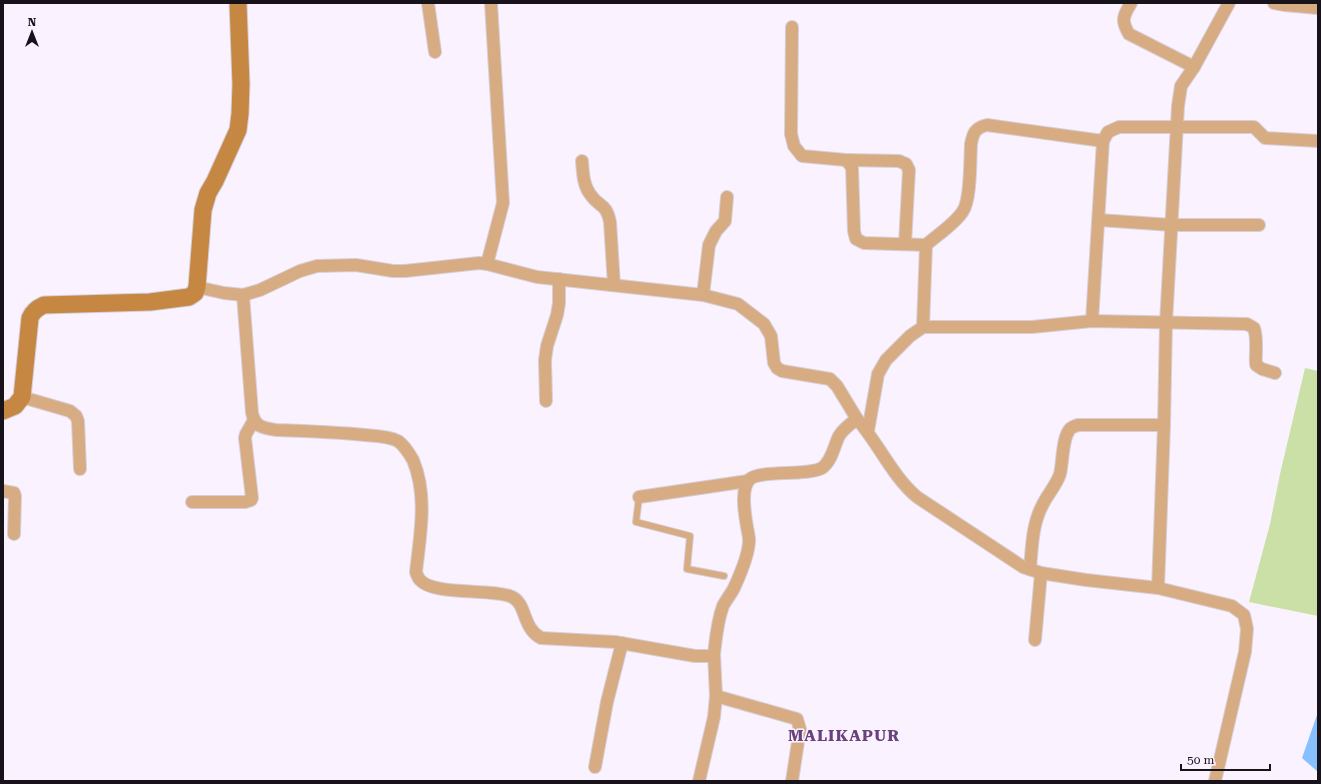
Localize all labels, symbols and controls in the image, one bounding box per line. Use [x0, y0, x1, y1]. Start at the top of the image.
north arrow [12, 12, 52, 52]
text: N [28, 16, 37, 29]
district label: MALIKAPUR [788, 726, 900, 745]
scale bar [1181, 746, 1270, 772]
text: 50 m [1187, 753, 1214, 767]

